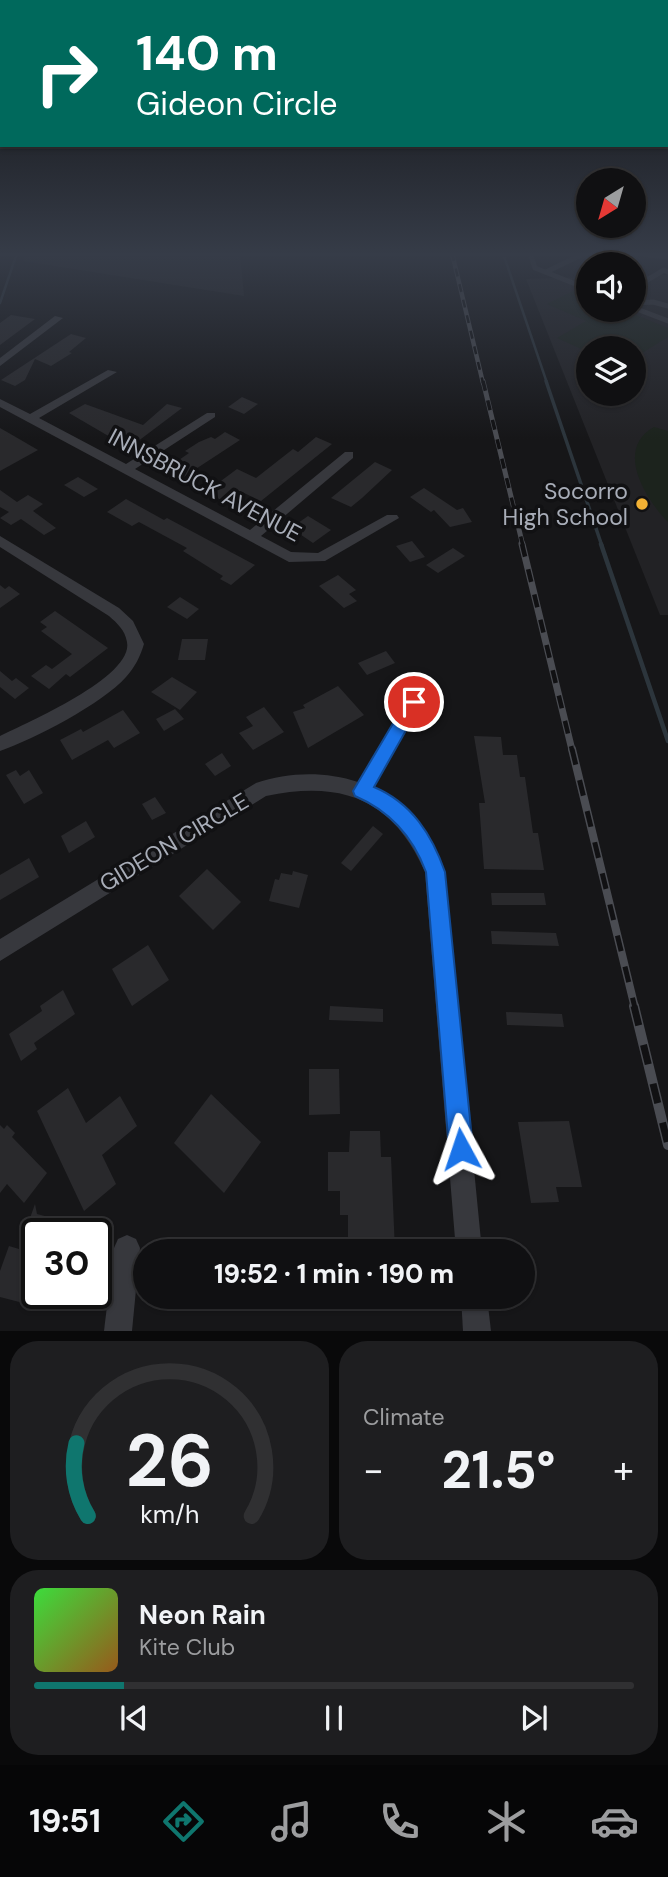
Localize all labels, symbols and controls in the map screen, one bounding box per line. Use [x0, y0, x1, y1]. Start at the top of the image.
text: 140 m [136, 21, 278, 85]
icon: right [21, 28, 112, 119]
text: Gideon Circle [136, 83, 338, 125]
north arrow [576, 168, 646, 238]
map controls [576, 168, 646, 406]
button: sound [576, 252, 646, 322]
button: layers [576, 336, 646, 406]
street label: INNSBRUCK AVENUE [103, 421, 307, 549]
place label: Socorro High School [503, 476, 628, 532]
marker: Socorro High School [634, 496, 650, 512]
pin [384, 672, 444, 732]
icon: arrive [395, 683, 433, 721]
street label: GIDEON CIRCLE [94, 786, 254, 898]
position arrow [424, 1112, 498, 1186]
speed limit sign: 30 [21, 1218, 112, 1309]
text: 19:52 · 1 min · 190 m [214, 1257, 454, 1291]
text: Climate [363, 1402, 445, 1432]
text: 26 [125, 1415, 214, 1510]
text: 21.5° [441, 1436, 556, 1504]
text: − [363, 1445, 384, 1495]
text: + [613, 1445, 634, 1495]
text: km/h [140, 1498, 199, 1531]
text: Neon Rain [139, 1598, 266, 1632]
text: Kite Club [139, 1632, 235, 1662]
icon: previous [115, 1699, 153, 1737]
icon: pause [315, 1699, 353, 1737]
icon: next [515, 1699, 553, 1737]
icon: directions [159, 1797, 208, 1846]
icon: music [267, 1797, 316, 1846]
icon: phone [375, 1797, 424, 1846]
icon: climate [482, 1797, 531, 1846]
icon: car [590, 1797, 639, 1846]
text: 19:51 [29, 1800, 101, 1842]

